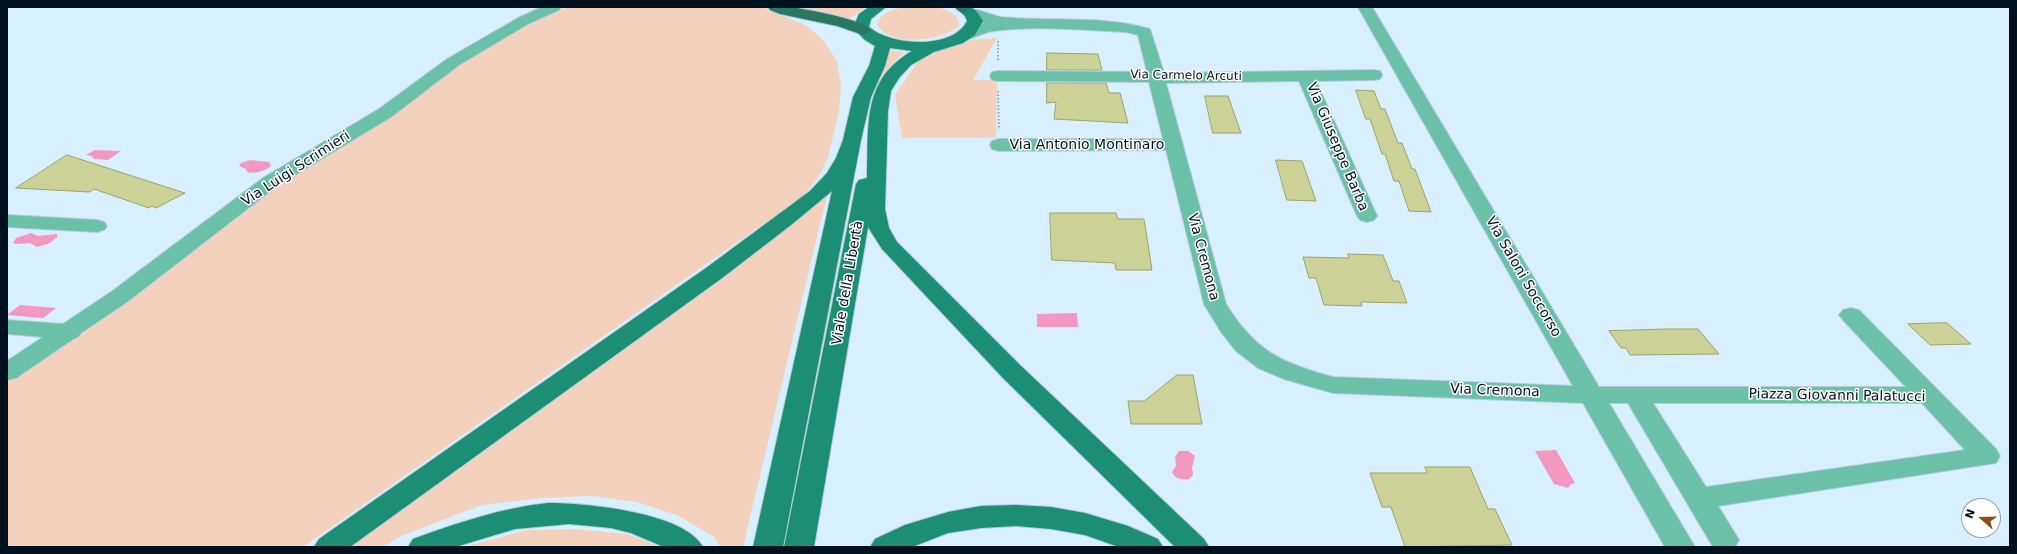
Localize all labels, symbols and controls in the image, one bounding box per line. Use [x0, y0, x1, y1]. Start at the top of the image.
street label: Via Carmelo Arcuti [1130, 68, 1242, 84]
street label: Via Giuseppe Barba [1302, 80, 1372, 214]
street label: Via Luigi Scrimieri [239, 128, 353, 210]
street label: Via Antonio Montinaro [1010, 137, 1164, 153]
street label: Via Cremona [1183, 212, 1223, 302]
street label: Via Saloni Soccorso [1482, 214, 1564, 340]
street label: Viale della Libertà [829, 219, 867, 347]
street label: Via Cremona [1450, 381, 1540, 401]
street label: Piazza Giovanni Palatucci [1748, 386, 1926, 406]
north arrow [1961, 498, 2001, 538]
text: N [1963, 508, 1978, 521]

